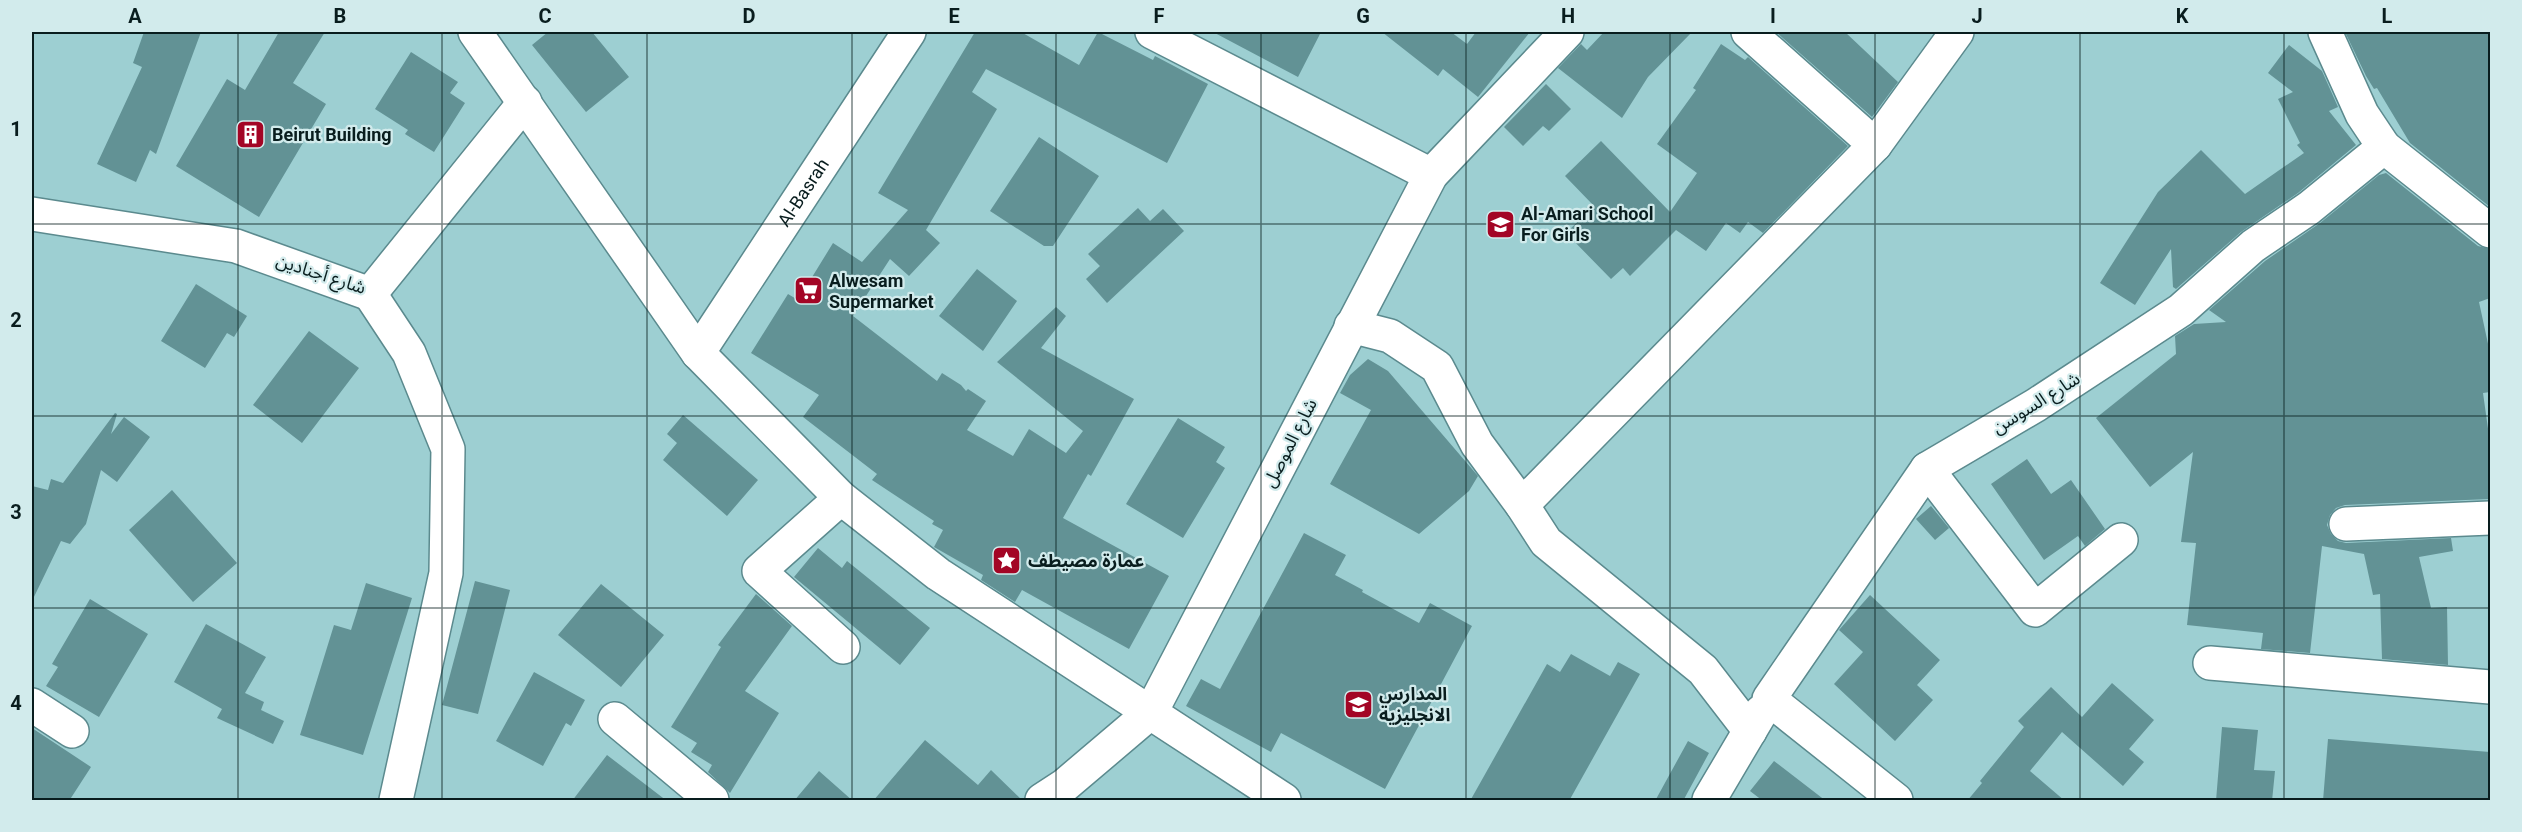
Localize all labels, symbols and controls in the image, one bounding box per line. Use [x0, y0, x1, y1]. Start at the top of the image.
text: A [128, 4, 142, 28]
text: B [334, 4, 346, 28]
text: C [538, 4, 552, 28]
text: D [743, 4, 756, 28]
text: E [948, 4, 960, 28]
text: F [1154, 4, 1165, 28]
text: G [1356, 4, 1370, 28]
text: H [1561, 4, 1575, 28]
text: I [1770, 4, 1776, 28]
text: J [1971, 4, 1983, 28]
text: K [2176, 4, 2189, 28]
text: L [2382, 4, 2393, 28]
text: 1 [10, 117, 22, 141]
building icon: Beirut Building [235, 119, 267, 151]
place label: Beirut Building [272, 124, 392, 145]
street label: Al-Basrah [773, 154, 833, 230]
place label: Al-Amari School For Girls [1521, 203, 1653, 245]
school or university icon: Al-Amari School For Girls [1484, 208, 1516, 240]
street label: شارع أجنادين [272, 249, 369, 302]
place label: Alwesam Supermarket [829, 270, 934, 312]
supermarket icon: Alwesam Supermarket [792, 275, 824, 307]
text: 2 [10, 308, 22, 332]
street label: شارع السوسن [1988, 367, 2086, 441]
street label: شارع الموصل [1258, 395, 1324, 492]
text: 3 [10, 500, 22, 524]
place icon: عمارة مصيطف [991, 545, 1023, 577]
place label: عمارة مصيطف [1028, 550, 1144, 572]
place label: المدارس الانجليزية [1379, 683, 1450, 726]
school or university icon: المدارس الانجليزية [1342, 688, 1374, 720]
text: 4 [10, 691, 22, 715]

